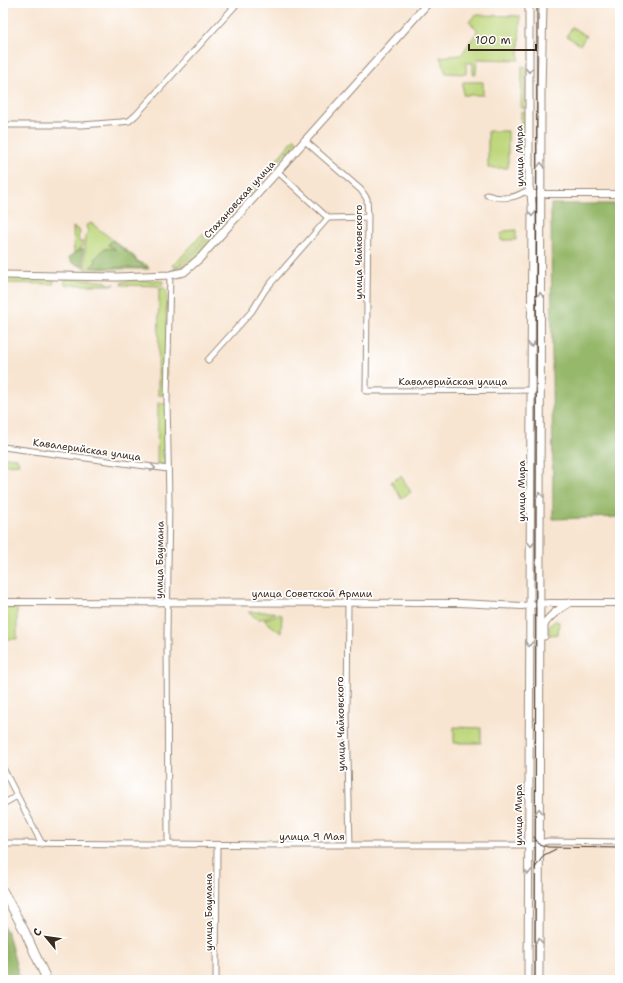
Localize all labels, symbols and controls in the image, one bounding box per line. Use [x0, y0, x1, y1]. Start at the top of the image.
scale bar [469, 26, 536, 52]
text: 100 m [475, 32, 511, 48]
one-way arrow [525, 67, 533, 73]
street label: улица Мира [512, 124, 527, 187]
street label: Стахановская улица [201, 157, 278, 241]
one-way arrow [537, 162, 545, 168]
street label: улица Чайковского [352, 205, 365, 299]
one-way arrow [528, 211, 536, 217]
one-way arrow [536, 292, 544, 298]
one-way arrow [527, 341, 535, 347]
street label: Кавалерийская улица [399, 375, 508, 388]
street label: Кавалерийская улица [32, 435, 143, 464]
street label: улица Мира [515, 459, 528, 522]
one-way arrow [149, 463, 156, 472]
one-way arrow [536, 492, 544, 498]
street label: улица Баумана [152, 520, 167, 599]
one-way arrow [527, 541, 535, 547]
street label: улица Советской Армии [252, 587, 373, 600]
one-way arrow [525, 641, 533, 647]
street label: улица Чайковского [333, 677, 348, 771]
street label: улица Мира [512, 783, 525, 846]
one-way arrow [535, 808, 543, 814]
street label: улица 9 Мая [279, 830, 345, 843]
one-way arrow [524, 869, 532, 875]
street label: улица Баумана [202, 872, 215, 951]
north arrow [26, 917, 66, 957]
text: С [29, 926, 46, 939]
one-way arrow [535, 938, 543, 944]

